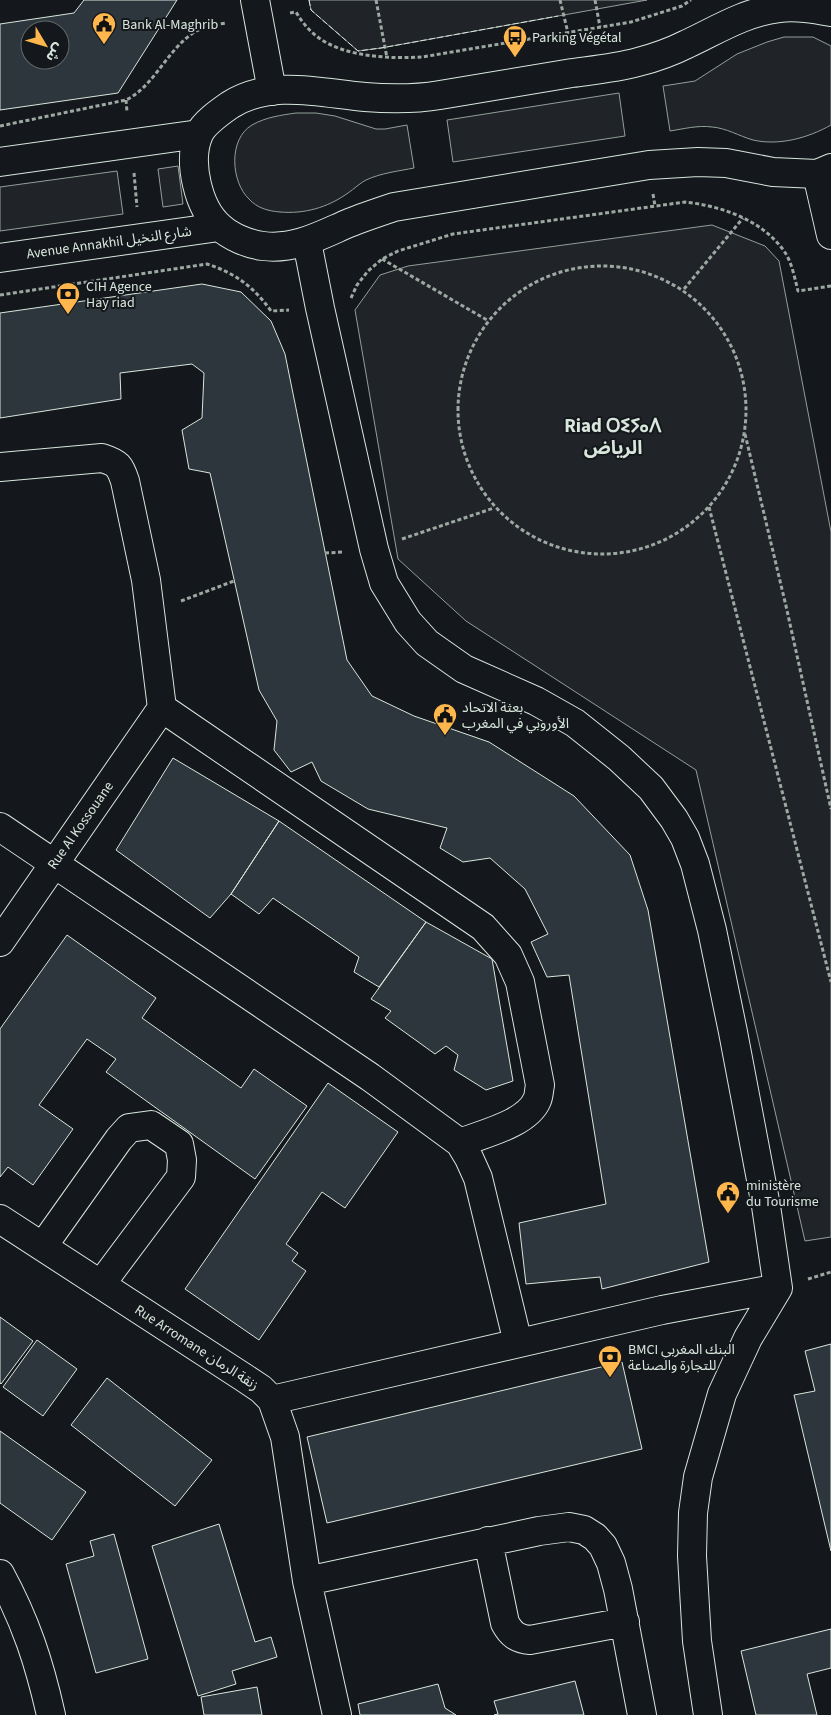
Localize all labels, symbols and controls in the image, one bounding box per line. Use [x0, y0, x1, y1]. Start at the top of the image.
public building icon: Bank Al-Maghrib [91, 11, 117, 45]
place label: Bank Al-Maghrib [122, 15, 218, 35]
north arrow [20, 20, 70, 70]
bus stop icon: Parking Végétal [502, 24, 528, 58]
place label: Parking Végétal [532, 28, 622, 48]
text: ش [41, 39, 68, 66]
street label: Avenue Annakhil شارع النخيل [25, 221, 193, 264]
place label: CIH Agence Hay riad [86, 277, 152, 313]
bank icon: CIH Agence Hay riad [55, 281, 81, 315]
district label: Riad ⵔⵉⵢⴰⴷ الرياض [564, 413, 662, 462]
place label: بعثة الاتحاد الأوروبي في المغرب [462, 698, 569, 734]
public building icon: بعثة الاتحاد الأوروبي في المغرب [432, 702, 458, 736]
street label: Rue Al Kossouane [43, 777, 119, 874]
place label: ministère du Tourisme [746, 1176, 819, 1212]
public building icon: ministère du Tourisme [715, 1180, 741, 1214]
street label: Rue Arromane زنقة الرمان [131, 1300, 262, 1395]
place label: BMCI البنك المغربي للتجارة والصناعة [628, 1340, 735, 1376]
bank icon: BMCI البنك المغربي للتجارة والصناعة [597, 1344, 623, 1378]

